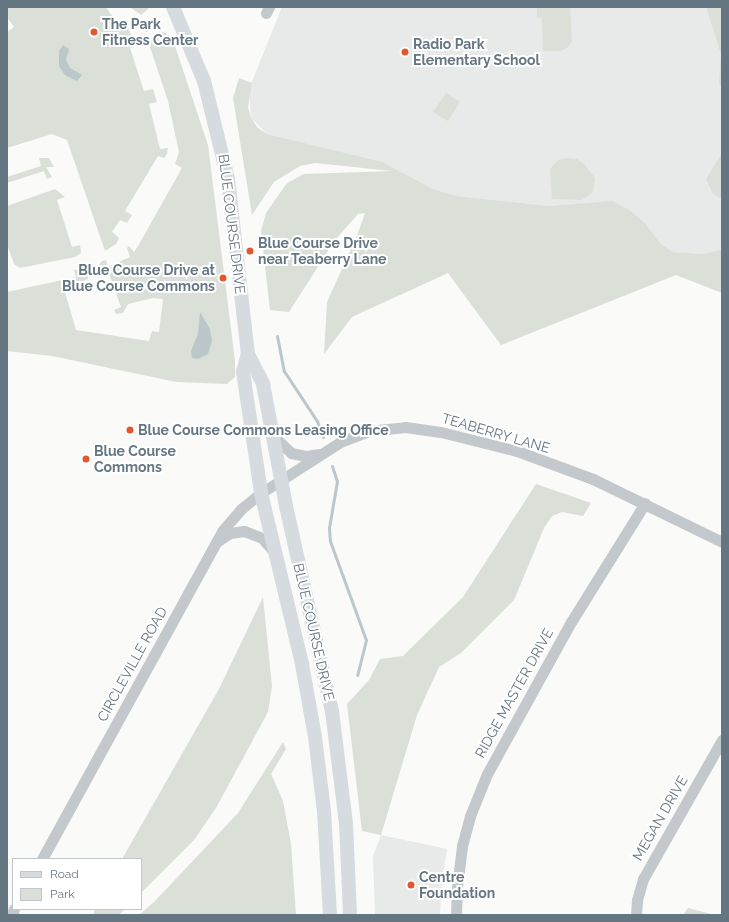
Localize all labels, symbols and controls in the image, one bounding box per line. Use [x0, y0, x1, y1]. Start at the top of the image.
place label: The Park Fitness Center [102, 16, 198, 48]
marker: The Park Fitness Center [89, 27, 99, 37]
place label: Radio Park Elementary School [413, 36, 540, 68]
marker: Radio Park Elementary School [400, 47, 410, 57]
street label: BLUE COURSE DRIVE [215, 153, 249, 295]
place label: Blue Course Drive near Teaberry Lane [258, 235, 388, 268]
marker: Blue Course Drive near Teaberry Lane [245, 246, 255, 256]
place label: Blue Course Drive at Blue Course Commons [62, 262, 215, 294]
marker: Blue Course Drive at Blue Course Commons [218, 273, 228, 283]
street label: TEABERRY LANE [440, 410, 552, 456]
place label: Blue Course Commons Leasing Office [138, 422, 389, 438]
marker: Blue Course Commons Leasing Office [125, 425, 135, 435]
place label: Blue Course Commons [94, 443, 176, 476]
marker: Blue Course Commons [81, 454, 91, 464]
street label: BLUE COURSE DRIVE [290, 562, 338, 702]
street label: CIRCLEVILLE ROAD [93, 604, 171, 724]
street label: RIDGE MASTER DRIVE [471, 625, 557, 761]
street label: MEGAN DRIVE [629, 773, 691, 863]
legend [12, 858, 142, 910]
text: Road [50, 867, 79, 881]
place label: Centre Foundation [419, 869, 495, 902]
marker: Centre Foundation [406, 880, 416, 890]
text: Park [50, 887, 75, 901]

